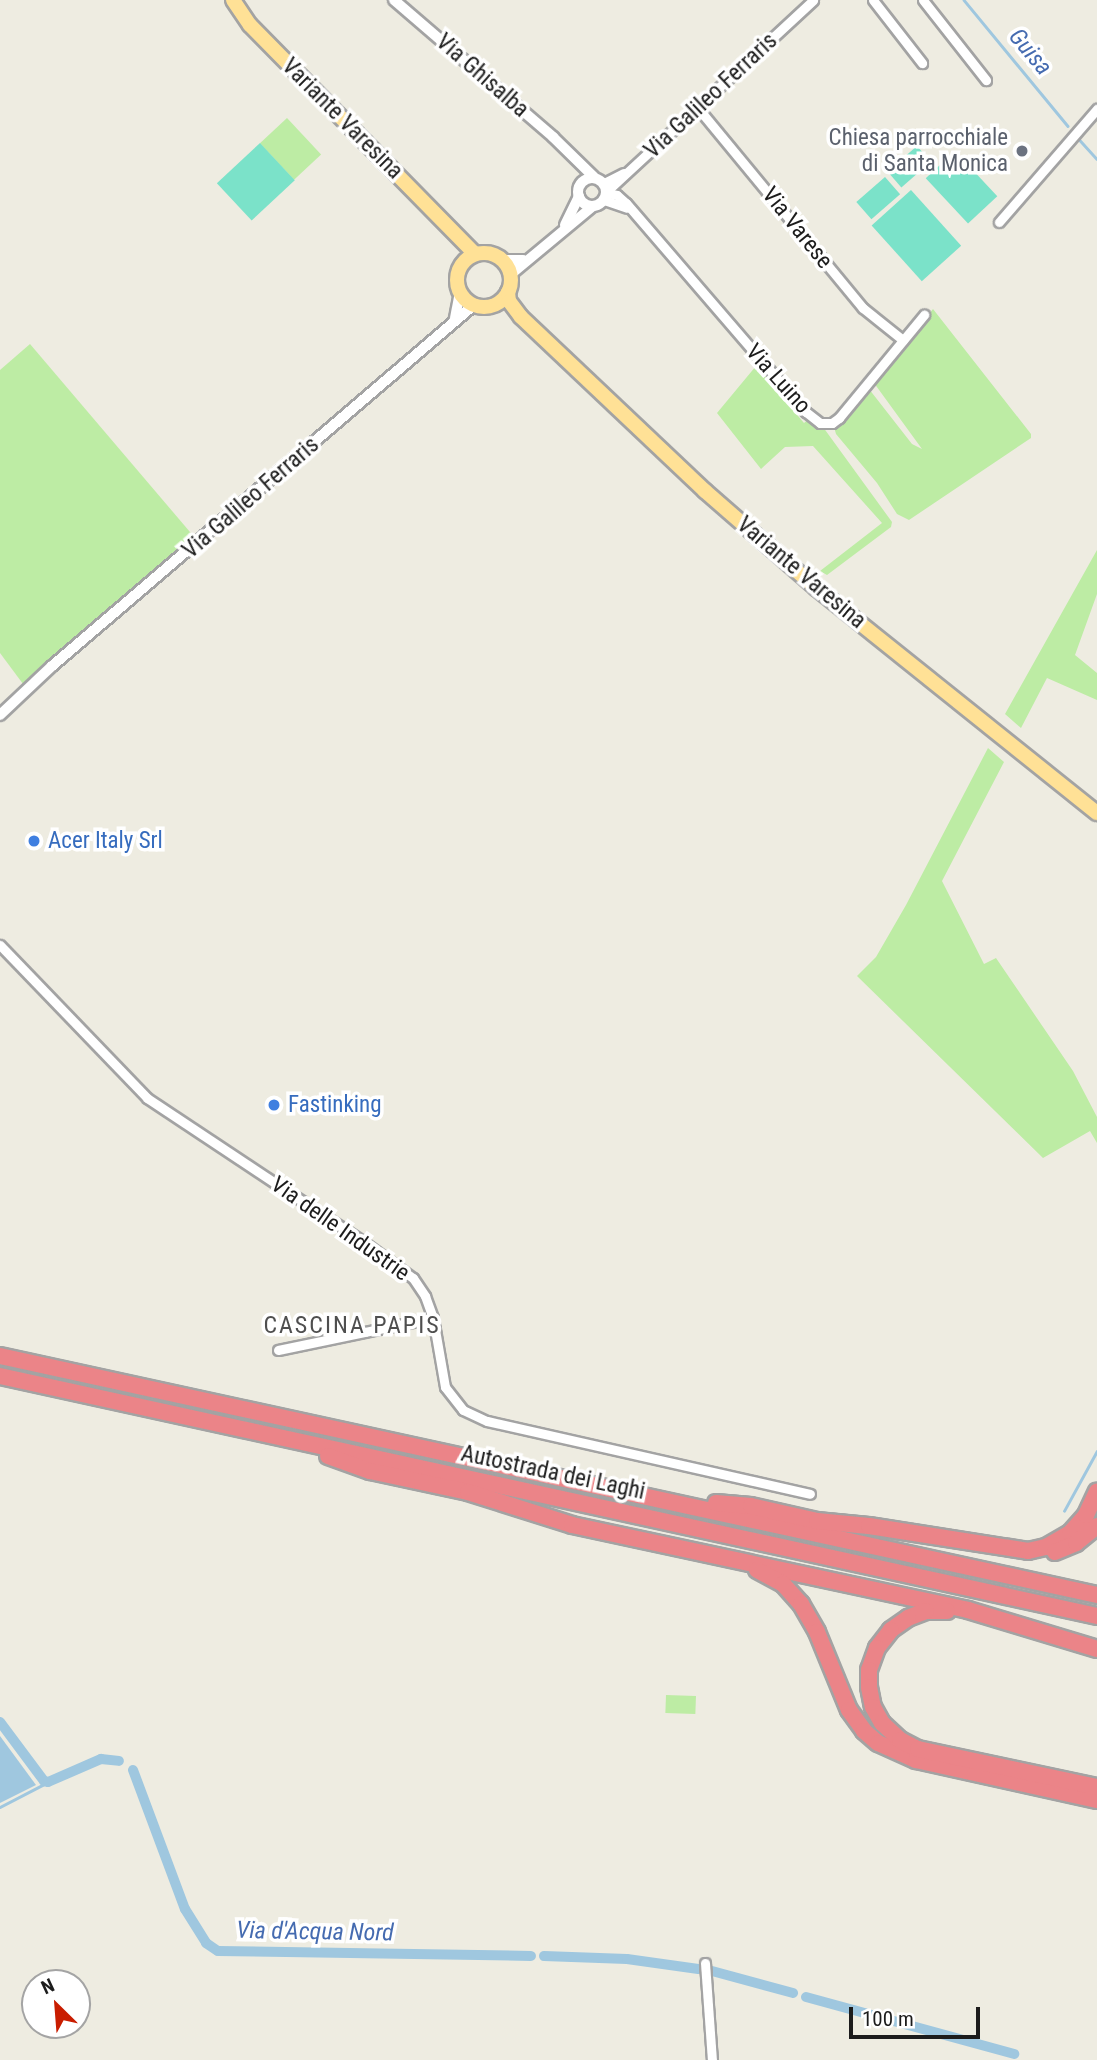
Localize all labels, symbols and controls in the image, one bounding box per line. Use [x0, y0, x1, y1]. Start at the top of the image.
water label: Guisa [1002, 23, 1058, 81]
street label: Via Galileo Ferraris [639, 27, 783, 165]
street label: Via Ghisalba [430, 28, 534, 124]
street label: Variante Varesina [276, 53, 408, 185]
place label: Chiesa parrocchiale di Santa Monica [829, 124, 1008, 178]
marker: Chiesa parrocchiale di Santa Monica [1014, 143, 1030, 159]
street label: Via Varese [756, 182, 838, 274]
street label: Via Luino [740, 339, 816, 419]
street label: Via Galileo Ferraris [177, 431, 325, 565]
street label: Variante Varesina [731, 511, 871, 635]
place label: Acer Italy Srl [48, 827, 163, 855]
marker: Acer Italy Srl [26, 833, 42, 849]
place label: Fastinking [288, 1091, 382, 1119]
marker: Fastinking [266, 1097, 282, 1113]
street label: Via delle Industrie [265, 1171, 415, 1287]
district label: CASCINA PAPIS [265, 1312, 439, 1340]
street label: Autostrada dei Laghi [458, 1440, 648, 1506]
water label: Via d'Acqua Nord [236, 1916, 394, 1948]
north arrow [21, 1969, 91, 2039]
text: N [38, 1973, 58, 1999]
scale bar [852, 1994, 983, 2038]
text: 100 m [862, 2007, 914, 2031]

